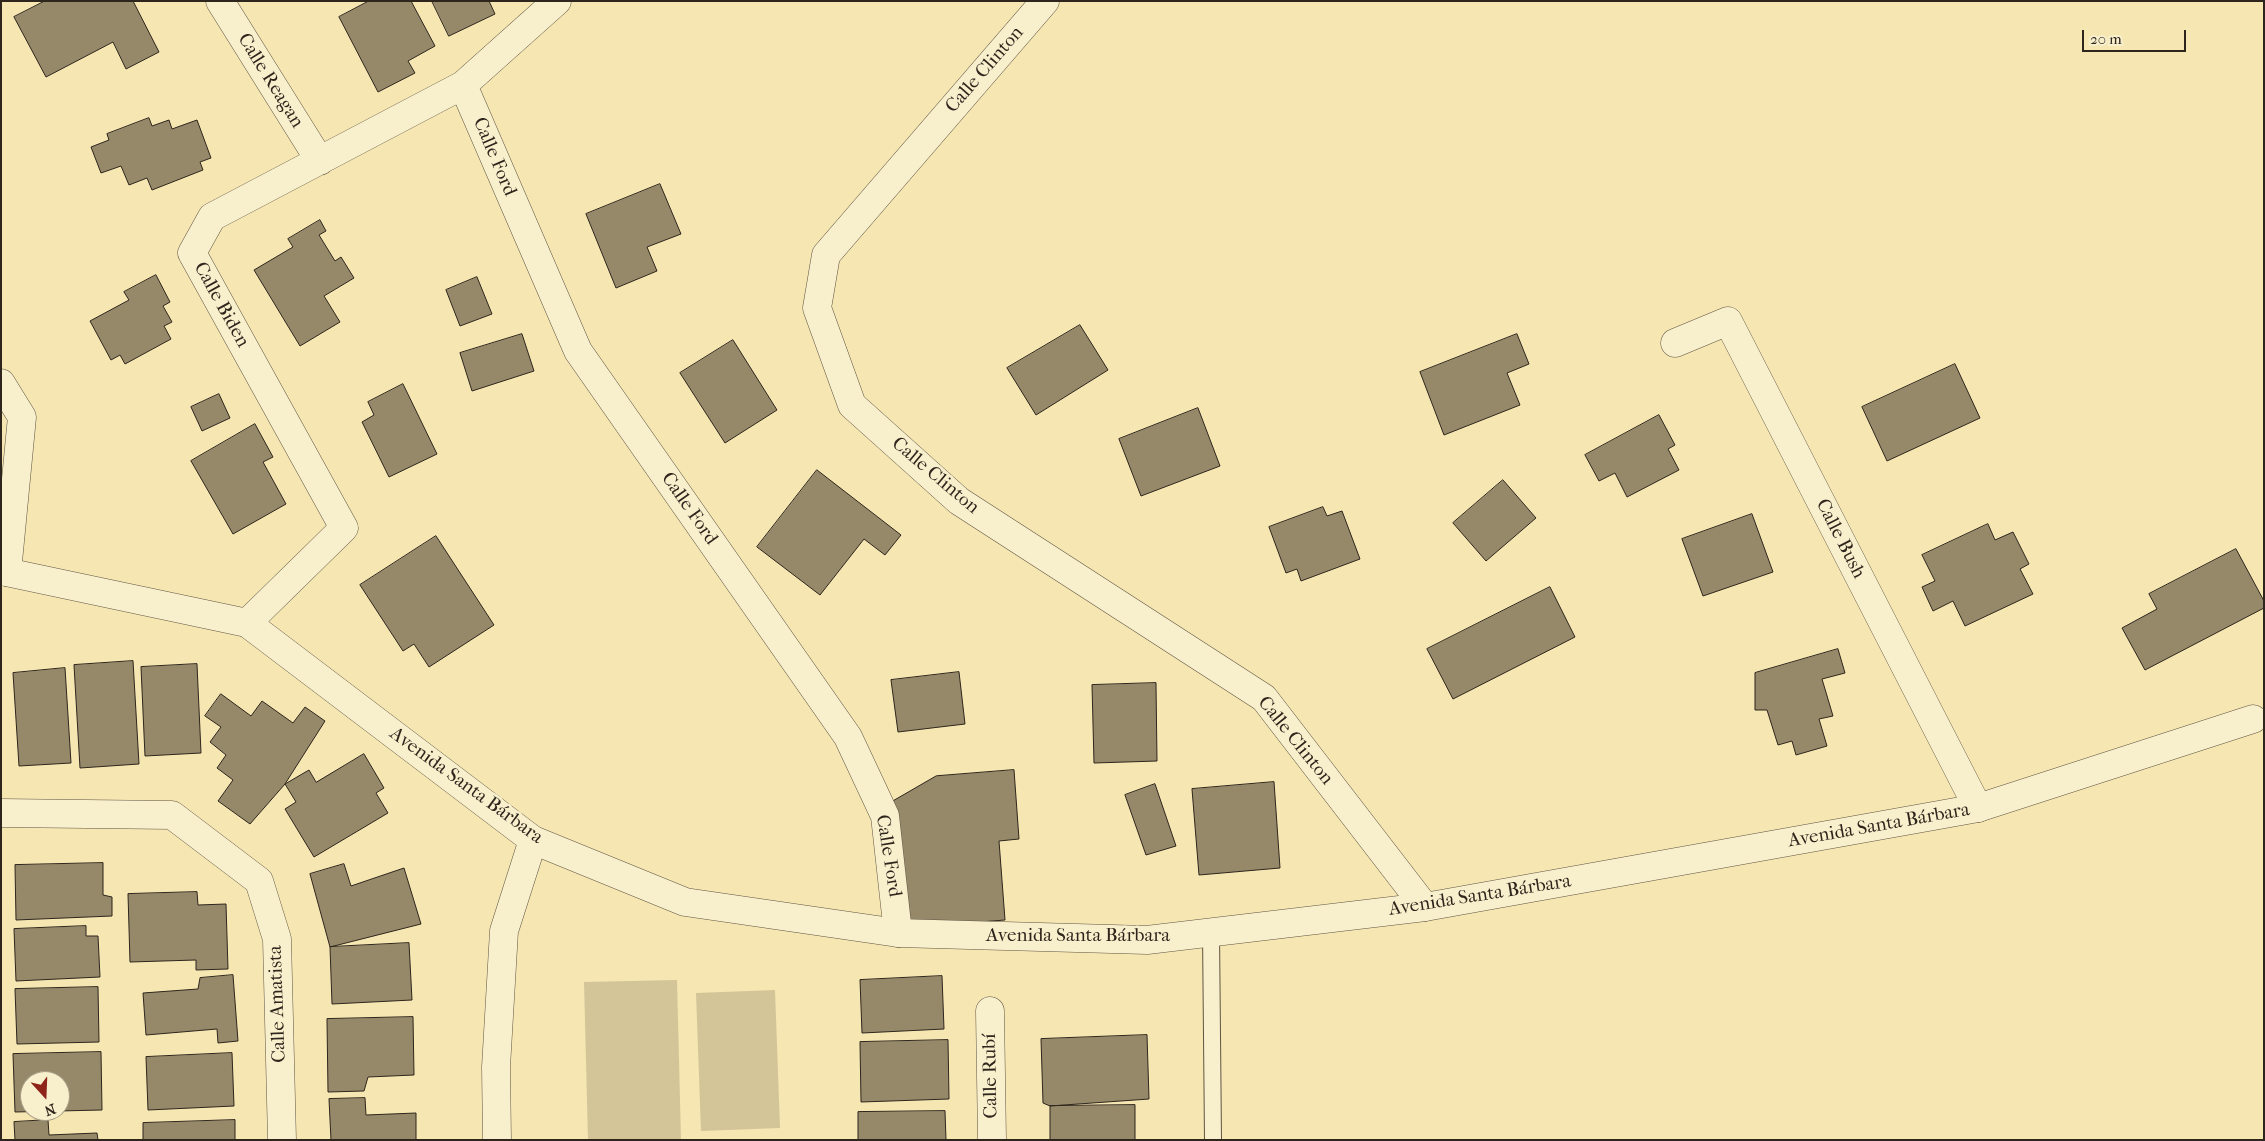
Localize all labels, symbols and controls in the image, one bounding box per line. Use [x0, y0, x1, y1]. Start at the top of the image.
scale bar [2085, 20, 2189, 52]
street label: Calle Clinton [941, 22, 1029, 118]
street label: Calle Reagan [232, 30, 308, 132]
text: 20 m [2090, 30, 2122, 48]
street label: Calle Ford [467, 114, 521, 200]
street label: Calle Biden [188, 258, 254, 352]
street label: Calle Clinton [887, 433, 983, 519]
street label: Calle Ford [656, 468, 722, 550]
street label: Calle Bush [1810, 495, 1870, 583]
street label: Calle Clinton [1252, 692, 1338, 790]
street label: Avenida Santa Bárbara [385, 723, 547, 849]
street label: Avenida Santa Bárbara [1786, 799, 1972, 853]
street label: Calle Ford [870, 813, 906, 899]
street label: Avenida Santa Bárbara [1387, 870, 1573, 922]
street label: Avenida Santa Bárbara [986, 925, 1170, 947]
street label: Calle Amatista [265, 945, 291, 1063]
street label: Calle Rubí [979, 1033, 1003, 1119]
north arrow [20, 1071, 70, 1121]
text: N [42, 1100, 58, 1119]

